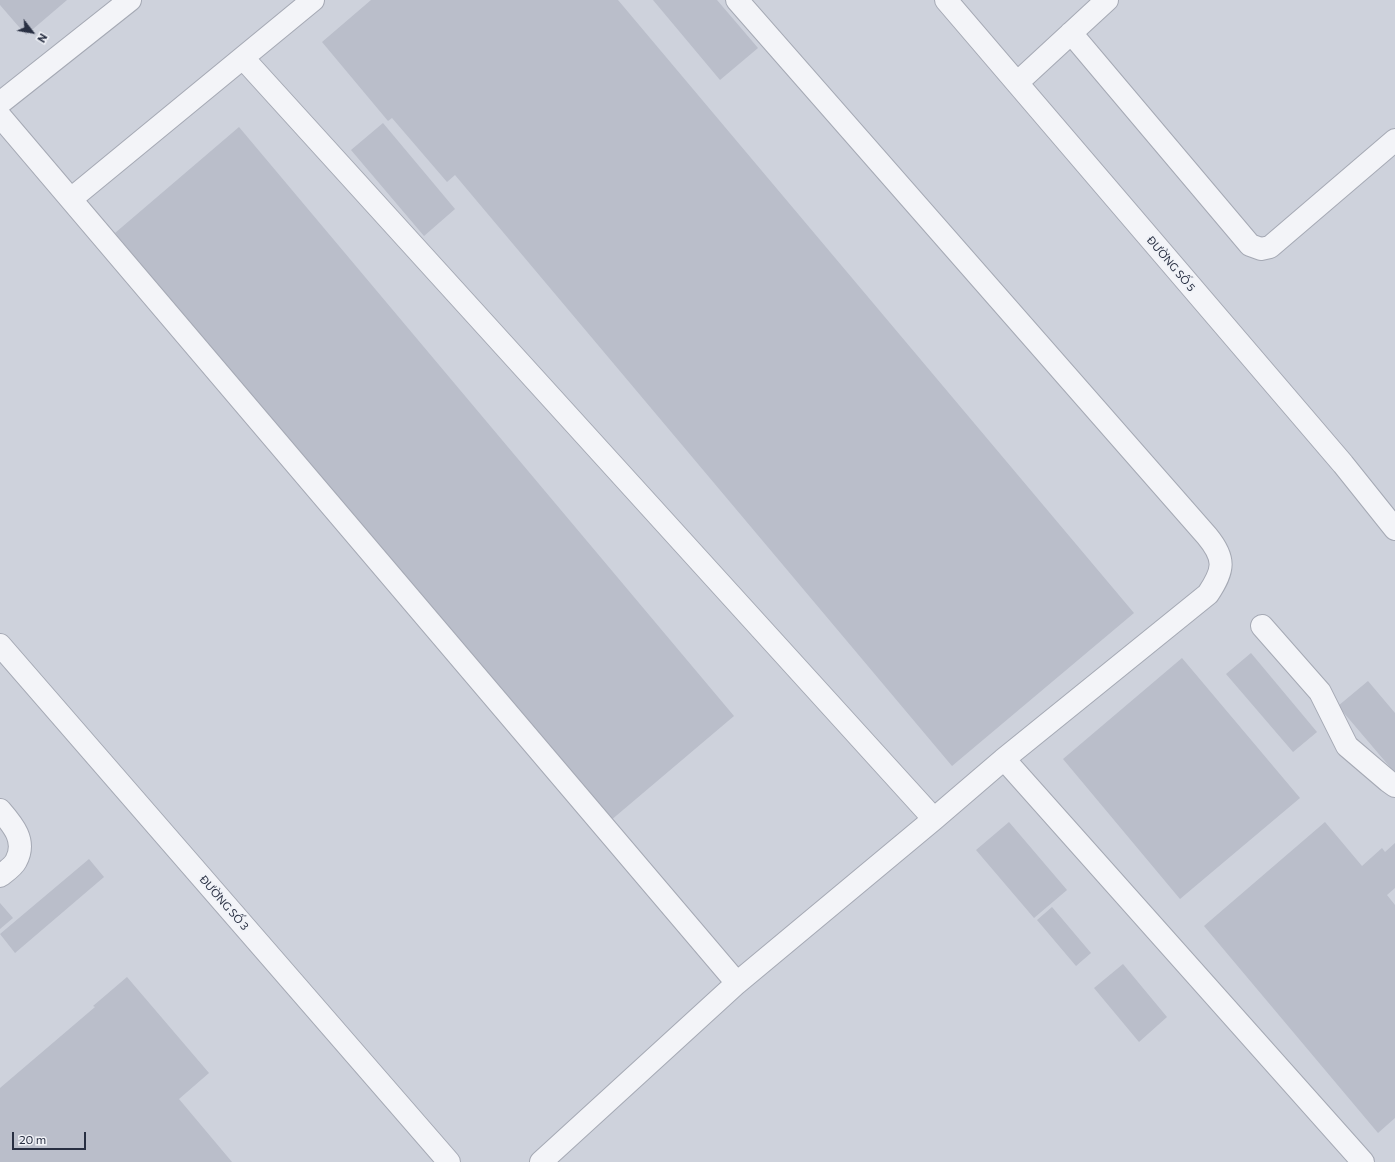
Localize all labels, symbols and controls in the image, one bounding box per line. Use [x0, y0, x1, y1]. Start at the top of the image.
north arrow [12, 12, 52, 52]
text: N [35, 32, 50, 45]
street label: ĐƯỜNG SỐ 5 [1144, 234, 1198, 294]
street label: ĐƯỜNG SỐ 3 [197, 873, 251, 933]
scale bar [14, 1124, 88, 1150]
text: 20 m [19, 1132, 46, 1146]

